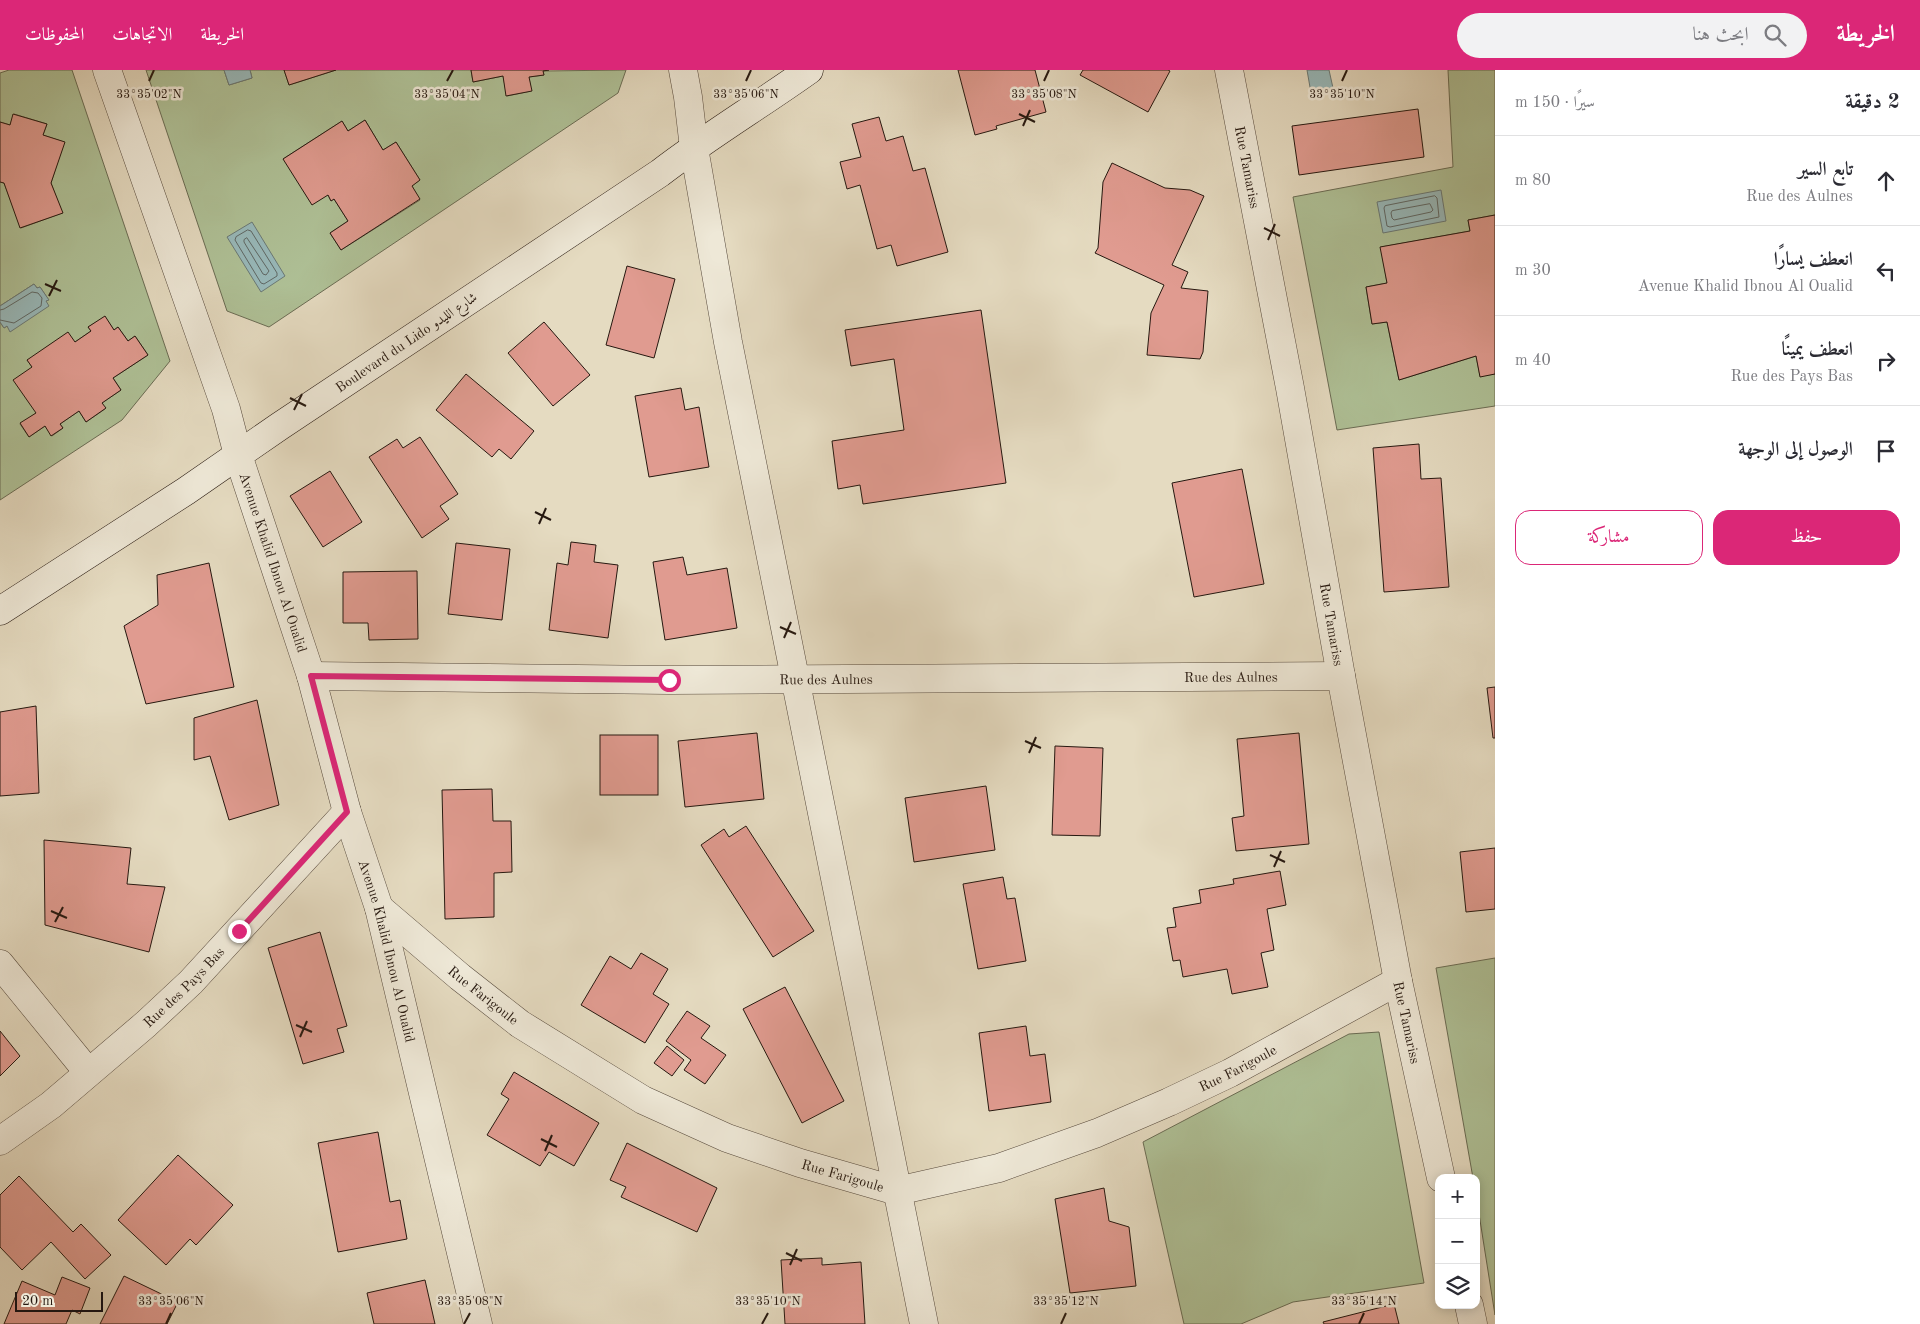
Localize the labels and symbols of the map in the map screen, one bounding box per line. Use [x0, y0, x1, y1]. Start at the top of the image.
text: 33°35'02"N [116, 88, 182, 101]
text: 33°35'04"N [414, 88, 480, 101]
text: 33°35'06"N [713, 88, 779, 101]
text: 33°35'08"N [1011, 88, 1077, 101]
text: 33°35'10"N [1309, 88, 1375, 101]
street label: Rue Tamariss [1232, 125, 1261, 210]
street label: Boulevard du Lido شارع الليدو [333, 290, 482, 399]
street label: Avenue Khalid Ibnou Al Oualid [236, 471, 309, 654]
street label: Rue Tamariss [1317, 582, 1345, 667]
route start [658, 669, 681, 692]
street label: Rue des Aulnes [1184, 670, 1278, 685]
street label: Rue des Aulnes [779, 673, 873, 687]
street label: Avenue Khalid Ibnou Al Oualid [355, 858, 417, 1044]
route end [228, 920, 251, 943]
street label: Rue des Pays Bas [141, 945, 227, 1030]
street label: Rue Farigoule [445, 964, 521, 1028]
street label: Rue Tamariss [1390, 980, 1422, 1065]
street label: Rue Farigoule [1197, 1043, 1279, 1095]
street label: Rue Farigoule [800, 1158, 885, 1195]
scale bar [15, 1289, 102, 1312]
text: 33°35'06"N [138, 1295, 204, 1308]
text: 33°35'08"N [437, 1295, 503, 1308]
text: 33°35'10"N [735, 1295, 801, 1308]
text: 33°35'12"N [1033, 1295, 1099, 1308]
text: 33°35'14"N [1331, 1295, 1397, 1308]

